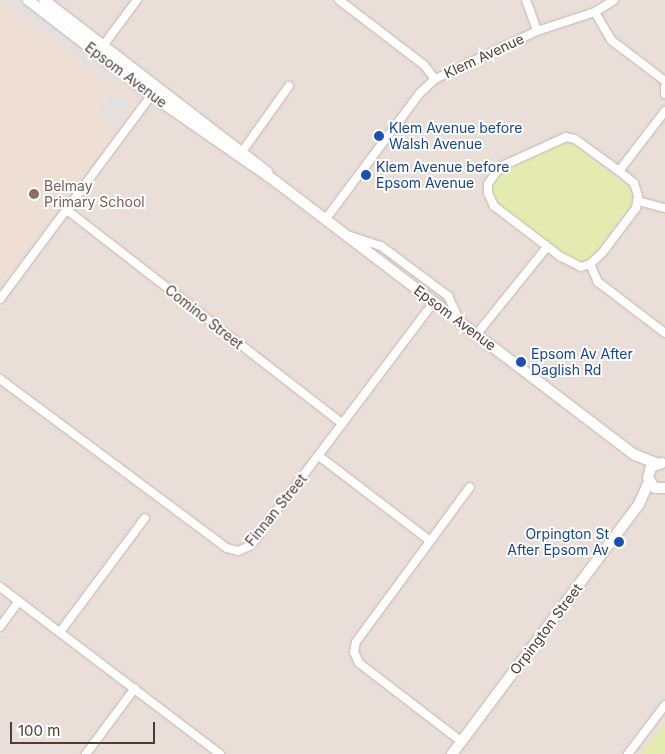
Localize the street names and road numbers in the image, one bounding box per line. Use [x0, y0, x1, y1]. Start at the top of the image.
street label: Klem Avenue [441, 30, 527, 82]
street label: Epsom Avenue [82, 39, 170, 111]
street label: Comino Street [162, 281, 246, 353]
street label: Epsom Avenue [411, 282, 499, 354]
street label: Finnan Street [242, 471, 310, 549]
street label: Orpington Street [506, 580, 586, 678]

